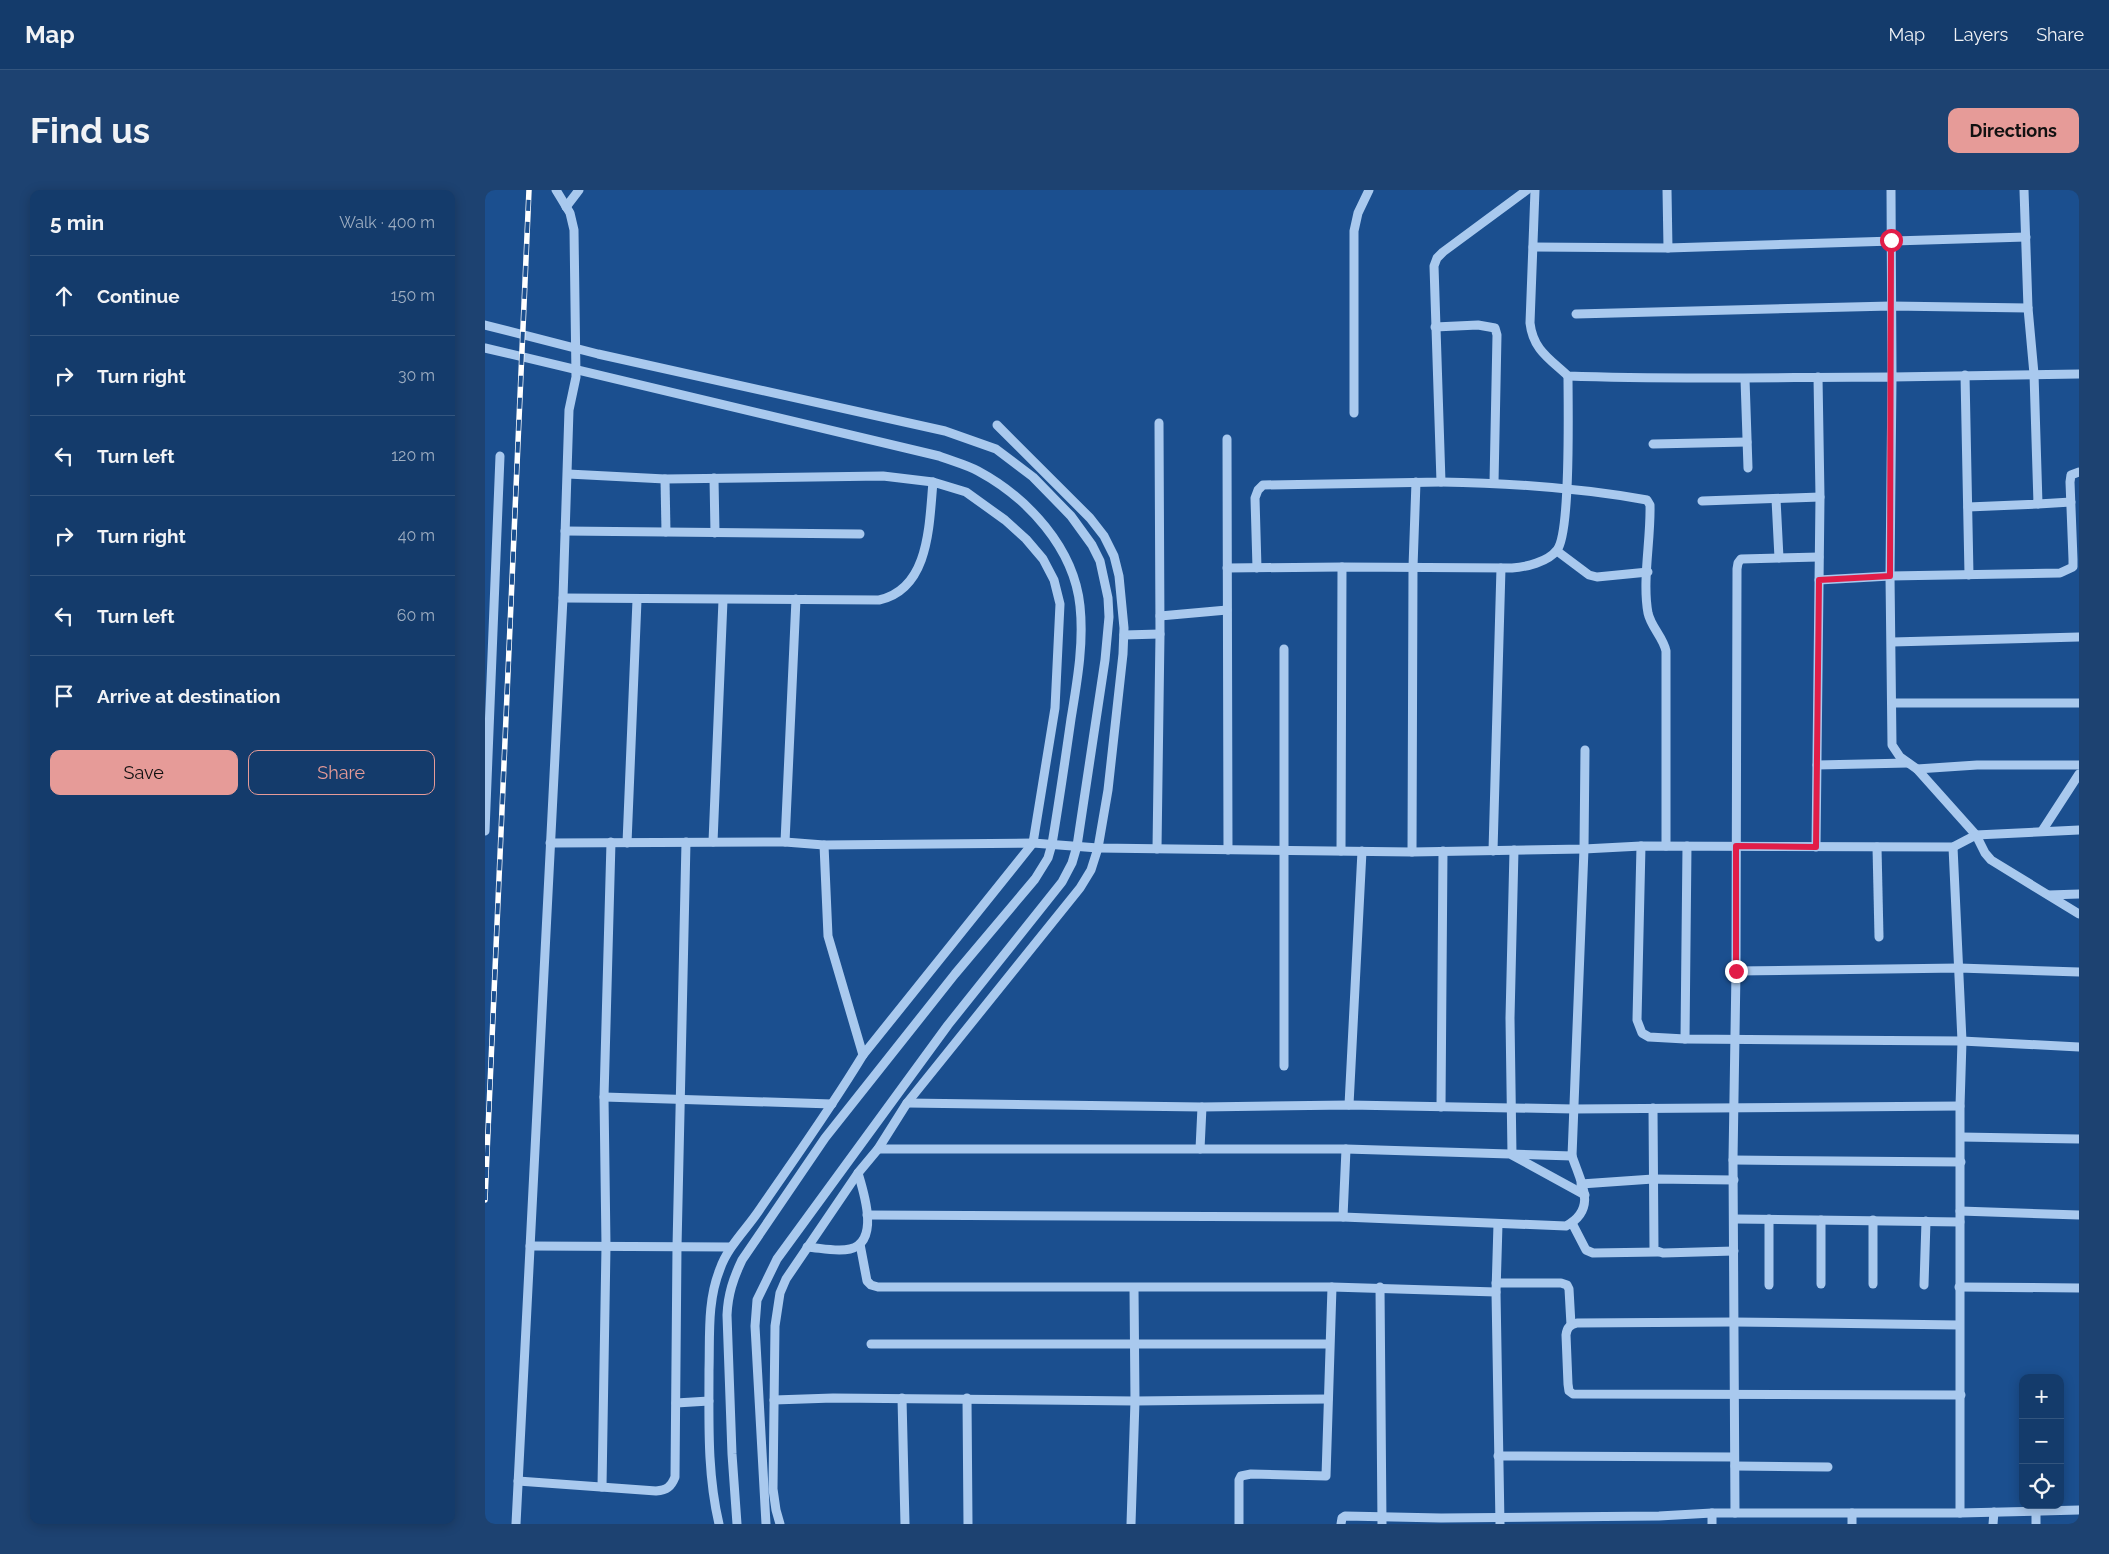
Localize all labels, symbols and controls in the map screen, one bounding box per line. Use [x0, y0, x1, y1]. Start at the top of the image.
text: Map [25, 20, 75, 49]
text: Map [1889, 24, 1925, 45]
text: Layers [1953, 24, 2008, 45]
text: Share [2036, 24, 2084, 45]
button: Directions [1948, 108, 2079, 153]
text: Find us [30, 110, 150, 151]
text: 5 min [50, 210, 104, 235]
text: Walk · 400 m [339, 213, 435, 232]
route start [1880, 229, 1903, 252]
icon: ahead [50, 282, 78, 310]
text: Continue [97, 285, 180, 307]
text: 150 m [391, 286, 435, 305]
icon: right [50, 362, 78, 390]
text: Turn right [97, 365, 186, 387]
text: 30 m [398, 366, 435, 385]
icon: left [50, 442, 78, 470]
text: Turn left [97, 445, 174, 467]
text: 120 m [391, 446, 435, 465]
icon: right [50, 522, 78, 550]
text: Turn right [97, 525, 186, 547]
text: 40 m [398, 526, 435, 545]
icon: left [50, 602, 78, 630]
text: Turn left [97, 605, 174, 627]
text: 60 m [397, 606, 435, 625]
icon: arrive [50, 682, 78, 710]
text: Arrive at destination [97, 685, 281, 707]
button: Save [50, 750, 238, 795]
button: Share [248, 750, 435, 795]
route end [1725, 960, 1748, 983]
map controls [2019, 1374, 2064, 1509]
button: + [2019, 1374, 2064, 1419]
button: − [2019, 1419, 2064, 1464]
button: locate [2019, 1464, 2064, 1509]

